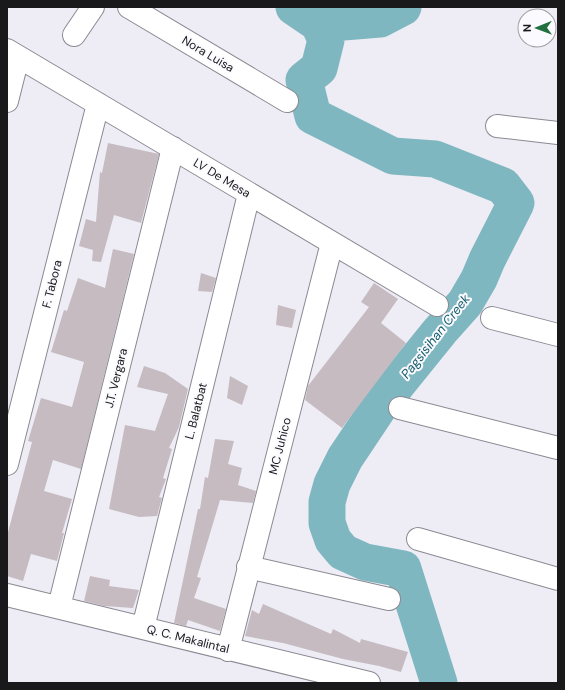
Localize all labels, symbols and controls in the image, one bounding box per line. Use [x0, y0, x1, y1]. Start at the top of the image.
north arrow [517, 8, 557, 48]
text: N [520, 24, 534, 32]
street label: Nora Luisa [179, 32, 237, 76]
street label: LV De Mesa [191, 155, 253, 201]
street label: F. Tabora [38, 258, 66, 310]
water label: Pagsisihan Creek [397, 290, 474, 382]
street label: J.T. Vergara [101, 346, 131, 410]
street label: L. Balatbat [181, 381, 211, 441]
street label: MC Juhico [265, 416, 295, 476]
street label: Q. C. Makalintal [145, 621, 231, 657]

